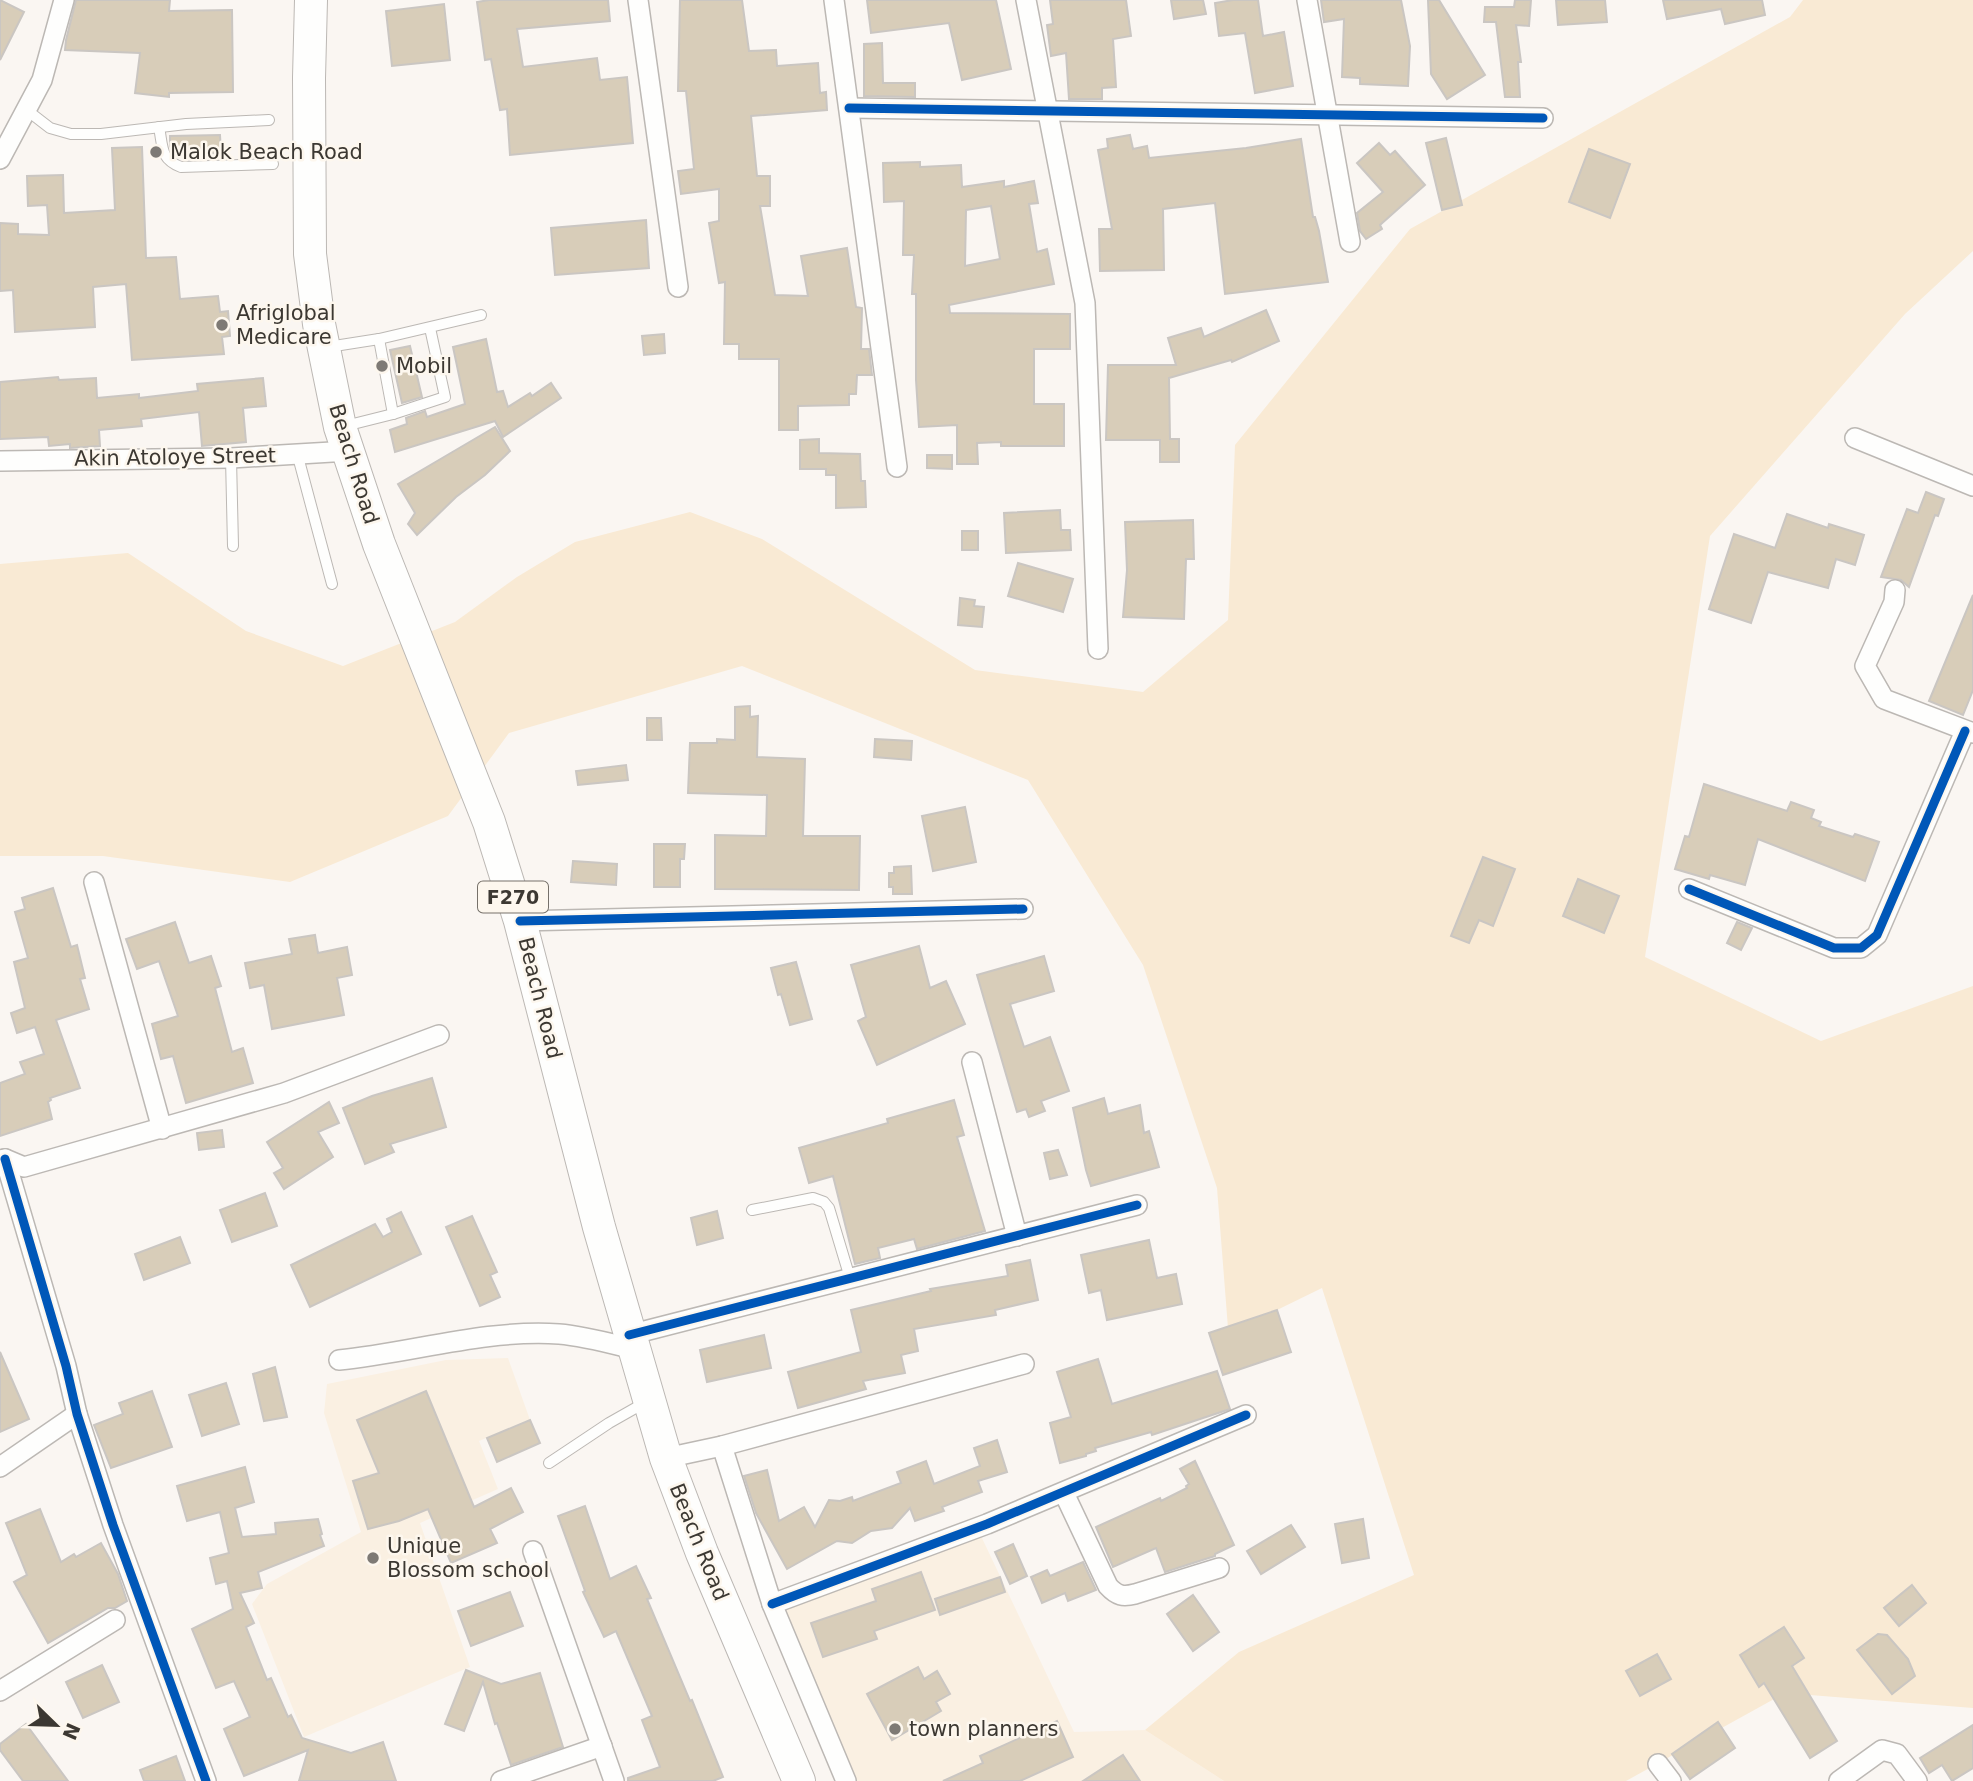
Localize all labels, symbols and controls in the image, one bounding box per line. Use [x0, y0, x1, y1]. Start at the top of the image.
place label: Malok Beach Road [170, 140, 363, 164]
marker: Malok Beach Road [148, 144, 164, 160]
place label: Afriglobal Medicare [236, 301, 336, 349]
marker: Afriglobal Medicare [214, 317, 230, 333]
place label: Mobil [396, 354, 452, 378]
marker: Mobil [374, 358, 390, 374]
street label: Beach Road [324, 401, 384, 527]
street label: Akin Atoloye Street [74, 443, 276, 471]
road number: F270 [478, 882, 548, 912]
street label: Beach Road [513, 935, 567, 1061]
street label: Beach Road [665, 1480, 733, 1604]
place label: Unique Blossom school [387, 1534, 549, 1582]
marker: Unique Blossom school [365, 1550, 381, 1566]
north arrow [21, 1690, 91, 1760]
place label: town planners [909, 1717, 1058, 1741]
text: N [58, 1720, 85, 1743]
marker: town planners [887, 1721, 903, 1737]

